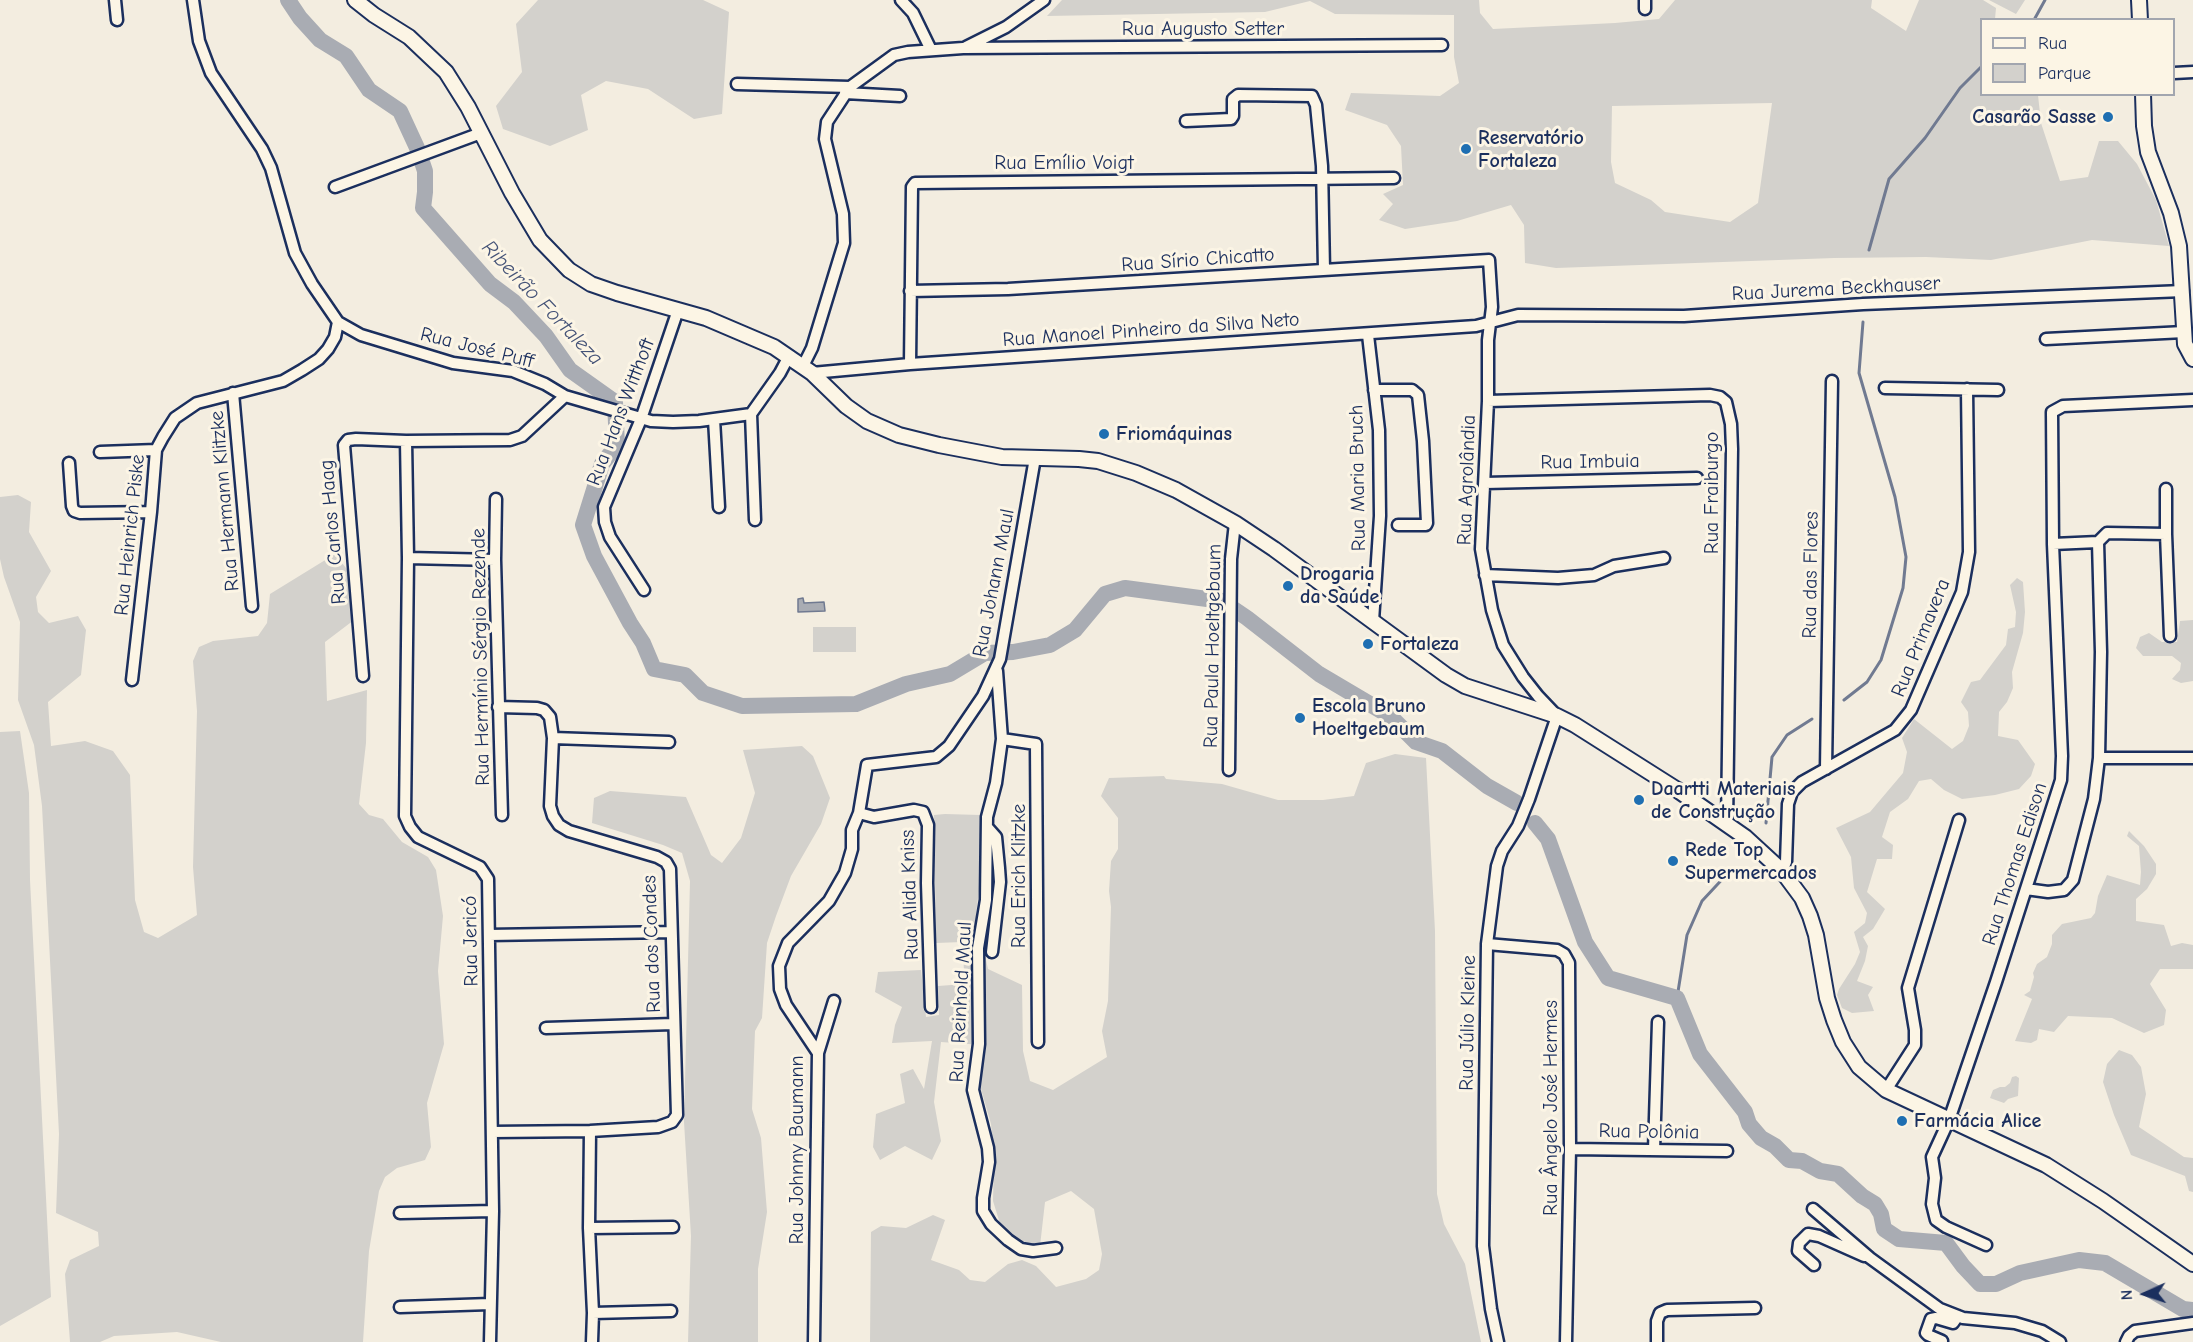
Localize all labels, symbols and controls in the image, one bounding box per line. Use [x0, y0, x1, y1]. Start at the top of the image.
street label: Rua Augusto Setter [1122, 17, 1284, 41]
legend [1980, 18, 2175, 96]
text: Rua [2038, 33, 2067, 54]
text: Parque [2038, 63, 2091, 84]
place label: Casarão Sasse [1972, 105, 2096, 129]
marker: Casarão Sasse [2101, 110, 2115, 124]
place label: Reservatório Fortaleza [1478, 126, 1584, 173]
marker: Reservatório Fortaleza [1459, 142, 1473, 156]
street label: Rua Emílio Voigt [994, 151, 1134, 175]
water label: Ribeirão Fortaleza [476, 235, 608, 371]
street label: Rua Sírio Chicatto [1121, 243, 1275, 277]
street label: Rua Jurema Beckhauser [1731, 272, 1941, 306]
street label: Rua Manoel Pinheiro da Silva Neto [1002, 308, 1300, 352]
street label: Rua José Puff [418, 322, 536, 374]
street label: Rua Hans Witthoft [582, 335, 660, 489]
street label: Rua Maria Bruch [1345, 404, 1371, 552]
street label: Rua Hermann Klitzke [205, 410, 245, 592]
street label: Rua Agrolândia [1453, 414, 1481, 546]
place label: Friomáquinas [1116, 422, 1232, 446]
marker: Friomáquinas [1097, 427, 1111, 441]
street label: Rua Fraiburgo [1700, 432, 1724, 554]
street label: Rua Imbuia [1540, 449, 1640, 475]
street label: Rua Heinrich Piske [110, 453, 150, 617]
street label: Rua Carlos Haag [315, 459, 351, 605]
street label: Rua Johann Maul [968, 507, 1020, 659]
street label: Rua das Flores [1798, 511, 1824, 639]
street label: Rua Hermínio Sérgio Rezende [467, 528, 495, 786]
street label: Rua Paula Hoeltgebaum [1199, 544, 1227, 748]
place label: Drogaria da Saúde [1300, 562, 1379, 609]
street label: Rua Primavera [1886, 575, 1956, 701]
marker: Drogaria da Saúde [1281, 579, 1295, 593]
place label: Fortaleza [1380, 632, 1459, 656]
marker: Fortaleza [1361, 637, 1375, 651]
place label: Escola Bruno Hoeltgebaum [1312, 694, 1426, 741]
marker: Escola Bruno Hoeltgebaum [1293, 711, 1307, 725]
place label: Daartti Materiais de Construção [1651, 777, 1796, 824]
street label: Rua Thomas Edison [1977, 780, 2053, 948]
marker: Daartti Materiais de Construção [1632, 793, 1646, 807]
street label: Rua Erich Klitzke [1007, 804, 1031, 948]
street label: Rua Alida Kniss [896, 829, 924, 961]
place label: Rede Top Supermercados [1685, 838, 1817, 885]
marker: Rede Top Supermercados [1666, 854, 1680, 868]
street label: Rua dos Condes [638, 875, 666, 1013]
street label: Rua Jericó [458, 895, 484, 987]
street label: Rua Reinhold Maul [945, 921, 977, 1083]
street label: Rua Júlio Kleine [1455, 955, 1481, 1091]
street label: Rua Ângelo José Hermes [1539, 1000, 1563, 1216]
street label: Rua Johnny Baumann [785, 1055, 809, 1245]
place label: Farmácia Alice [1914, 1109, 2041, 1133]
marker: Farmácia Alice [1895, 1114, 1909, 1128]
street label: Rua Polônia [1598, 1119, 1700, 1145]
north arrow [2115, 1264, 2175, 1324]
text: N [2118, 1289, 2136, 1301]

